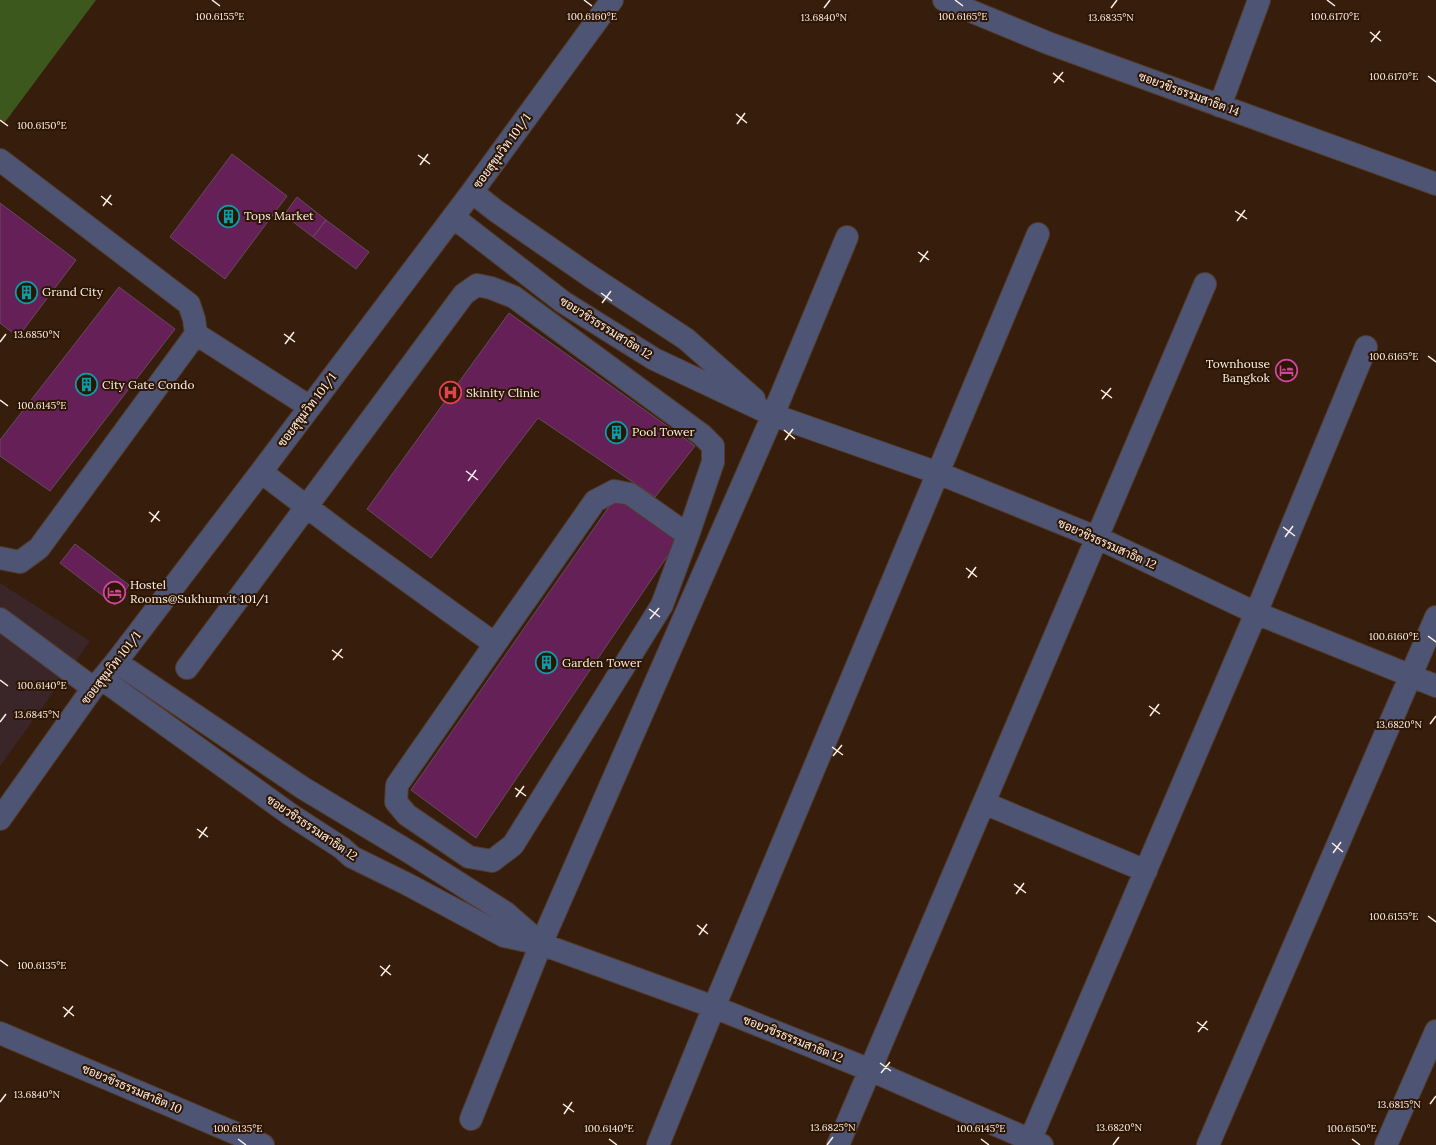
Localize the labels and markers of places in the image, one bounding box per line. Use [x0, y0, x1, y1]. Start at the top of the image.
building icon: Tops Market [216, 203, 242, 229]
place label: Tops Market [244, 208, 314, 223]
building icon: Grand City [13, 279, 39, 305]
place label: Grand City [42, 284, 104, 299]
place label: Townhouse Bangkok [1206, 356, 1271, 385]
hotel icon: Townhouse Bangkok [1273, 358, 1299, 384]
building icon: City Gate Condo [74, 372, 100, 398]
place label: City Gate Condo [102, 377, 195, 392]
hospital icon: Skinity Clinic [438, 380, 464, 406]
place label: Skinity Clinic [466, 385, 540, 400]
building icon: Pool Tower [604, 419, 630, 445]
place label: Pool Tower [632, 424, 696, 439]
place label: Hostel Rooms@Sukhumvit 101/1 [130, 577, 269, 607]
hotel icon: Hostel Rooms@Sukhumvit 101/1 [102, 579, 128, 605]
building icon: Garden Tower [534, 650, 560, 676]
place label: Garden Tower [562, 655, 643, 670]

